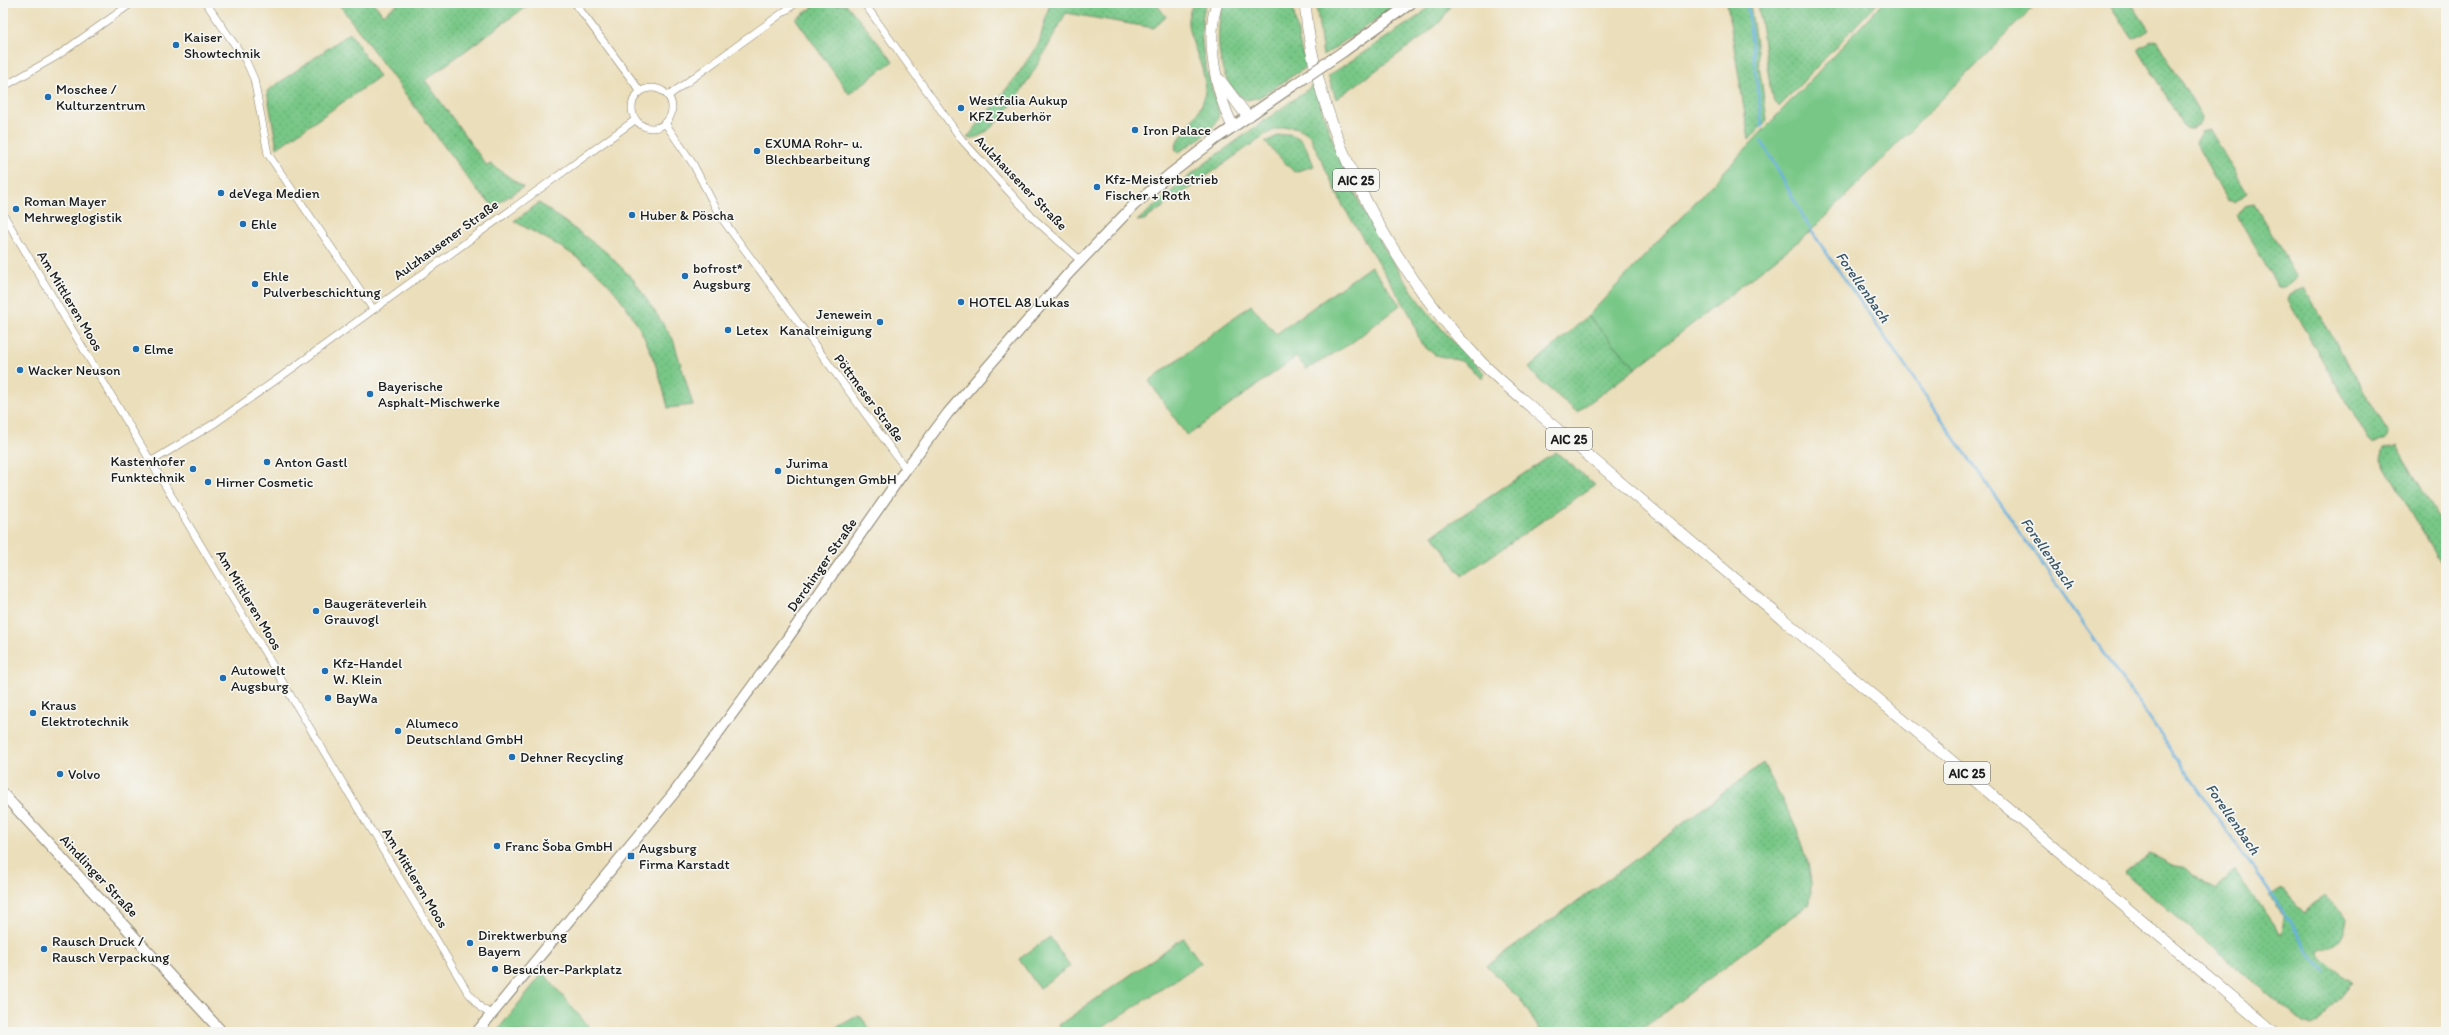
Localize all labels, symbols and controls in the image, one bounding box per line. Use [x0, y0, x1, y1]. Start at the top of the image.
place label: Kaiser Showtechnik [184, 29, 261, 62]
marker: Kaiser Showtechnik [171, 40, 181, 50]
place label: Moschee / Kulturzentrum [56, 81, 146, 114]
marker: Moschee / Kulturzentrum [43, 92, 53, 102]
place label: Westfalia Aukup KFZ Zuberhör [969, 92, 1068, 125]
marker: Westfalia Aukup KFZ Zuberhör [956, 103, 966, 113]
place label: Iron Palace [1143, 122, 1211, 139]
marker: Iron Palace [1130, 125, 1140, 135]
street label: Aulzhausener Straße [971, 132, 1071, 234]
place label: EXUMA Rohr- u. Blechbearbeitung [765, 135, 871, 168]
marker: EXUMA Rohr- u. Blechbearbeitung [752, 146, 762, 156]
road number: AIC 25 [1333, 169, 1379, 191]
place label: Kfz-Meisterbetrieb Fischer + Roth [1105, 171, 1218, 204]
marker: Kfz-Meisterbetrieb Fischer + Roth [1092, 182, 1102, 192]
place label: deVega Medien [229, 185, 320, 202]
marker: deVega Medien [216, 188, 226, 198]
place label: Roman Mayer Mehrweglogistik [24, 193, 123, 226]
street label: Aulzhausener Straße [390, 196, 502, 284]
marker: Roman Mayer Mehrweglogistik [11, 204, 21, 214]
place label: Huber & Pöscha [640, 207, 735, 224]
marker: Huber & Pöscha [627, 210, 637, 220]
place label: Ehle [251, 216, 277, 233]
marker: Ehle [238, 219, 248, 229]
street label: Am Mittleren Moos [33, 248, 107, 354]
water label: Forellenbach [1832, 248, 1895, 327]
place label: bofrost* Augsburg [693, 260, 752, 293]
place label: Ehle Pulverbeschichtung [263, 268, 382, 301]
marker: bofrost* Augsburg [680, 271, 690, 281]
marker: Ehle Pulverbeschichtung [250, 279, 260, 289]
place label: HOTEL A8 Lukas [969, 294, 1070, 311]
marker: HOTEL A8 Lukas [956, 297, 966, 307]
place label: Jenewein Kanalreinigung [780, 306, 873, 339]
marker: Jenewein Kanalreinigung [875, 317, 885, 327]
place label: Letex [736, 322, 769, 339]
marker: Letex [723, 325, 733, 335]
place label: Elme [144, 341, 174, 358]
marker: Elme [131, 344, 141, 354]
street label: Pöttmeser Straße [830, 351, 908, 446]
place label: Wacker Neuson [28, 362, 121, 379]
marker: Wacker Neuson [15, 365, 25, 375]
place label: Bayerische Asphalt-Mischwerke [378, 378, 500, 411]
marker: Bayerische Asphalt-Mischwerke [365, 389, 375, 399]
road number: AIC 25 [1546, 428, 1592, 450]
place label: Kastenhofer Funktechnik [111, 453, 186, 486]
place label: Anton Gastl [275, 454, 347, 471]
place label: Jurima Dichtungen GmbH [786, 455, 897, 488]
marker: Anton Gastl [262, 457, 272, 467]
marker: Kastenhofer Funktechnik [188, 464, 198, 474]
marker: Jurima Dichtungen GmbH [773, 466, 783, 476]
place label: Hirner Cosmetic [216, 474, 314, 491]
marker: Hirner Cosmetic [203, 477, 213, 487]
water label: Forellenbach [2017, 514, 2080, 593]
street label: Derchinger Straße [783, 515, 861, 615]
street label: Am Mittleren Moos [212, 547, 286, 653]
place label: Baugeräteverleih Grauvogl [324, 595, 427, 628]
marker: Baugeräteverleih Grauvogl [311, 606, 321, 616]
place label: Kfz-Handel W. Klein [333, 655, 402, 688]
place label: Autowelt Augsburg [231, 662, 290, 695]
marker: Kfz-Handel W. Klein [320, 666, 330, 676]
marker: Autowelt Augsburg [218, 673, 228, 683]
place label: BayWa [336, 690, 378, 707]
marker: BayWa [323, 693, 333, 703]
place label: Kraus Elektrotechnik [41, 697, 130, 730]
marker: Kraus Elektrotechnik [28, 708, 38, 718]
place label: Alumeco Deutschland GmbH [406, 715, 523, 748]
marker: Alumeco Deutschland GmbH [393, 726, 403, 736]
place label: Dehner Recycling [520, 749, 624, 766]
marker: Dehner Recycling [507, 752, 517, 762]
road number: AIC 25 [1944, 762, 1990, 784]
place label: Volvo [68, 766, 100, 783]
marker: Volvo [55, 769, 65, 779]
water label: Forellenbach [2202, 780, 2265, 859]
street label: Am Mittleren Moos [378, 825, 452, 931]
street label: Aindlinger Straße [56, 831, 142, 921]
place label: Franc Šoba GmbH [505, 838, 613, 855]
place label: Augsburg Firma Karstadt [639, 840, 730, 873]
marker: Franc Šoba GmbH [492, 841, 502, 851]
marker: Augsburg Firma Karstadt [626, 851, 636, 861]
place label: Direktwerbung Bayern [478, 927, 568, 960]
place label: Rausch Druck / Rausch Verpackung [52, 933, 170, 966]
marker: Direktwerbung Bayern [465, 938, 475, 948]
marker: Rausch Druck / Rausch Verpackung [39, 944, 49, 954]
place label: Besucher-Parkplatz [503, 961, 622, 978]
marker: Besucher-Parkplatz [490, 964, 500, 974]

